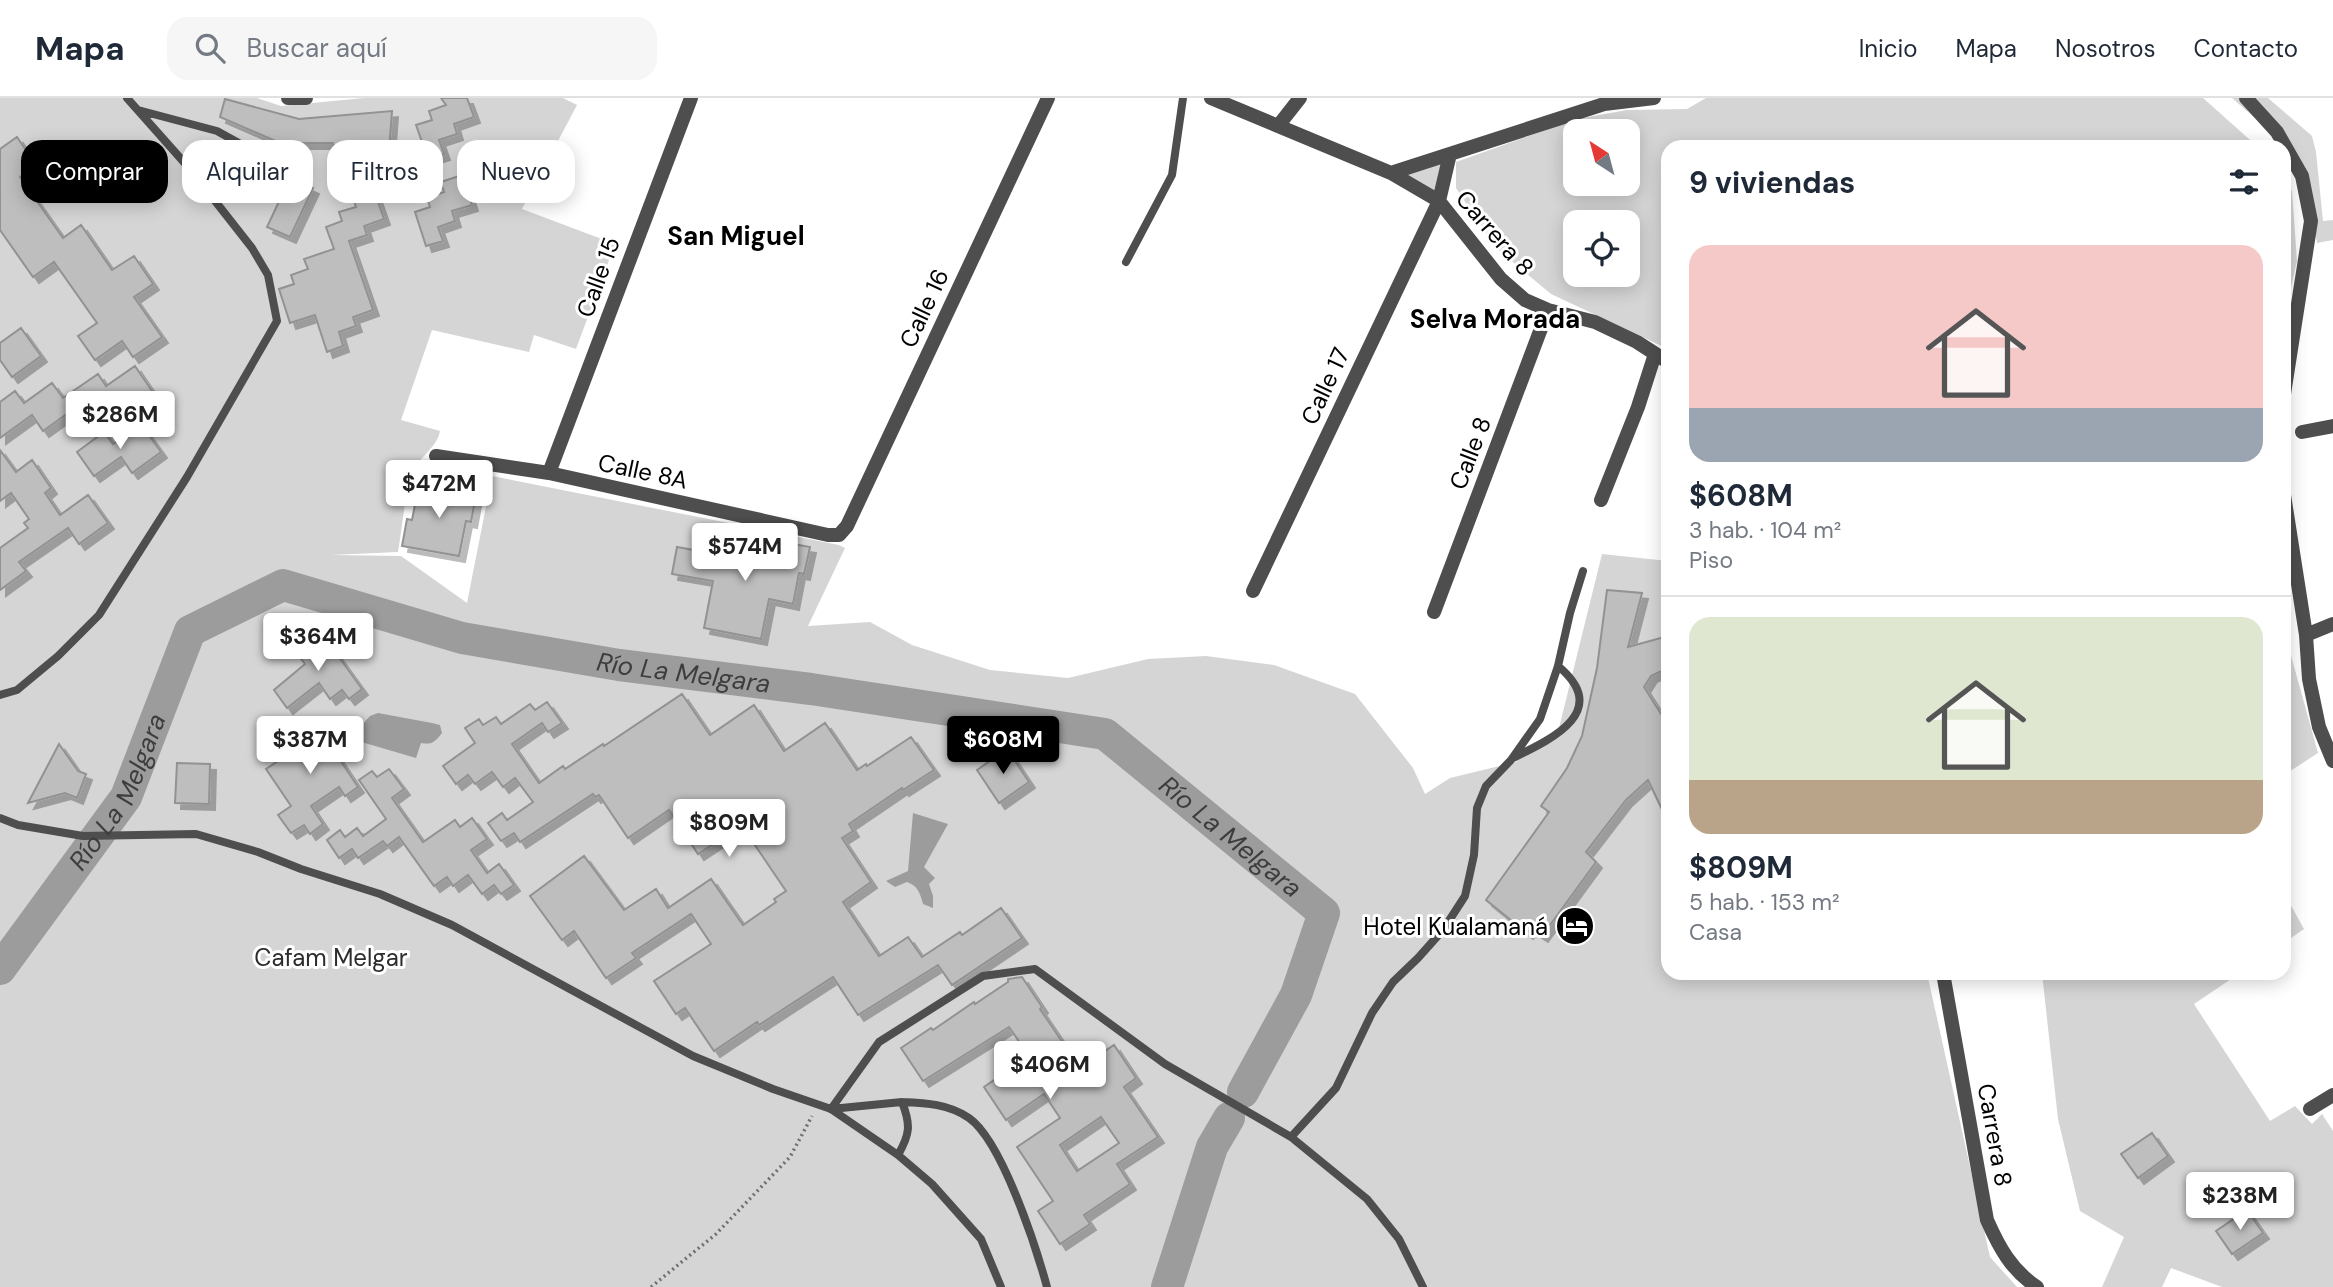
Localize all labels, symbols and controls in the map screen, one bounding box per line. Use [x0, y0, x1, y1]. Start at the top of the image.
search box [167, 17, 657, 80]
text: Mapa [35, 27, 125, 70]
icon: search [191, 29, 229, 67]
text: Buscar aquí [247, 31, 387, 65]
text: Inicio [1859, 33, 1918, 64]
text: Mapa [1956, 33, 2017, 64]
text: Nosotros [2055, 33, 2156, 64]
text: Contacto [2194, 33, 2298, 64]
north arrow [1563, 119, 1640, 196]
map controls [1563, 119, 1640, 287]
chip: Comprar [21, 140, 168, 203]
chip: Alquilar [182, 140, 313, 203]
chip: Filtros [327, 140, 443, 203]
chip: Nuevo [457, 140, 575, 203]
text: 9 viviendas [1689, 163, 1855, 202]
icon: filters [2225, 163, 2263, 201]
street label: Carrera 8 [1449, 184, 1541, 282]
button: locate [1563, 210, 1640, 287]
district label: San Miguel [667, 219, 805, 253]
street label: Calle 15 [569, 233, 627, 321]
street label: Calle 16 [892, 264, 956, 352]
icon: home [1913, 290, 2039, 416]
district label: Selva Morada [1410, 302, 1580, 336]
street label: Calle 17 [1294, 343, 1356, 429]
pin: $286M [71, 392, 169, 451]
text: $286M [82, 399, 158, 429]
street label: Calle 8 [1442, 412, 1498, 494]
street label: Calle 8A [595, 446, 691, 496]
pin: $472M [390, 460, 488, 520]
text: $472M [402, 468, 476, 498]
text: $608M [1689, 476, 1793, 515]
text: 3 hab. · 104 m² [1689, 515, 1841, 545]
pin: $574M [696, 524, 794, 583]
text: $574M [708, 531, 782, 561]
text: Piso [1689, 545, 1733, 575]
pin: $364M [269, 614, 367, 673]
text: $364M [279, 621, 357, 651]
water label: Río La Melgara [594, 644, 773, 701]
icon: home [1913, 662, 2039, 788]
water label: Río La Melgara [61, 709, 174, 877]
pin: $387M [261, 716, 359, 776]
pin: $608M [954, 716, 1052, 776]
text: $387M [273, 724, 347, 754]
text: $608M [963, 724, 1043, 754]
water label: Río La Melgara [1152, 768, 1309, 905]
pin: $809M [680, 800, 778, 859]
text: $809M [689, 807, 769, 837]
text: $809M [1689, 848, 1793, 887]
text: 5 hab. · 153 m² [1689, 887, 1840, 917]
hotel icon: Hotel Kualamaná [1554, 905, 1596, 947]
place label: Hotel Kualamaná [1363, 911, 1548, 942]
text: Casa [1689, 917, 1742, 947]
park label: Cafam Melgar [254, 942, 408, 973]
pin: $406M [1001, 1042, 1099, 1101]
text: $406M [1010, 1049, 1090, 1079]
street label: Carrera 8 [1971, 1081, 2019, 1189]
pin: $238M [2191, 1172, 2289, 1232]
text: $238M [2202, 1180, 2278, 1210]

